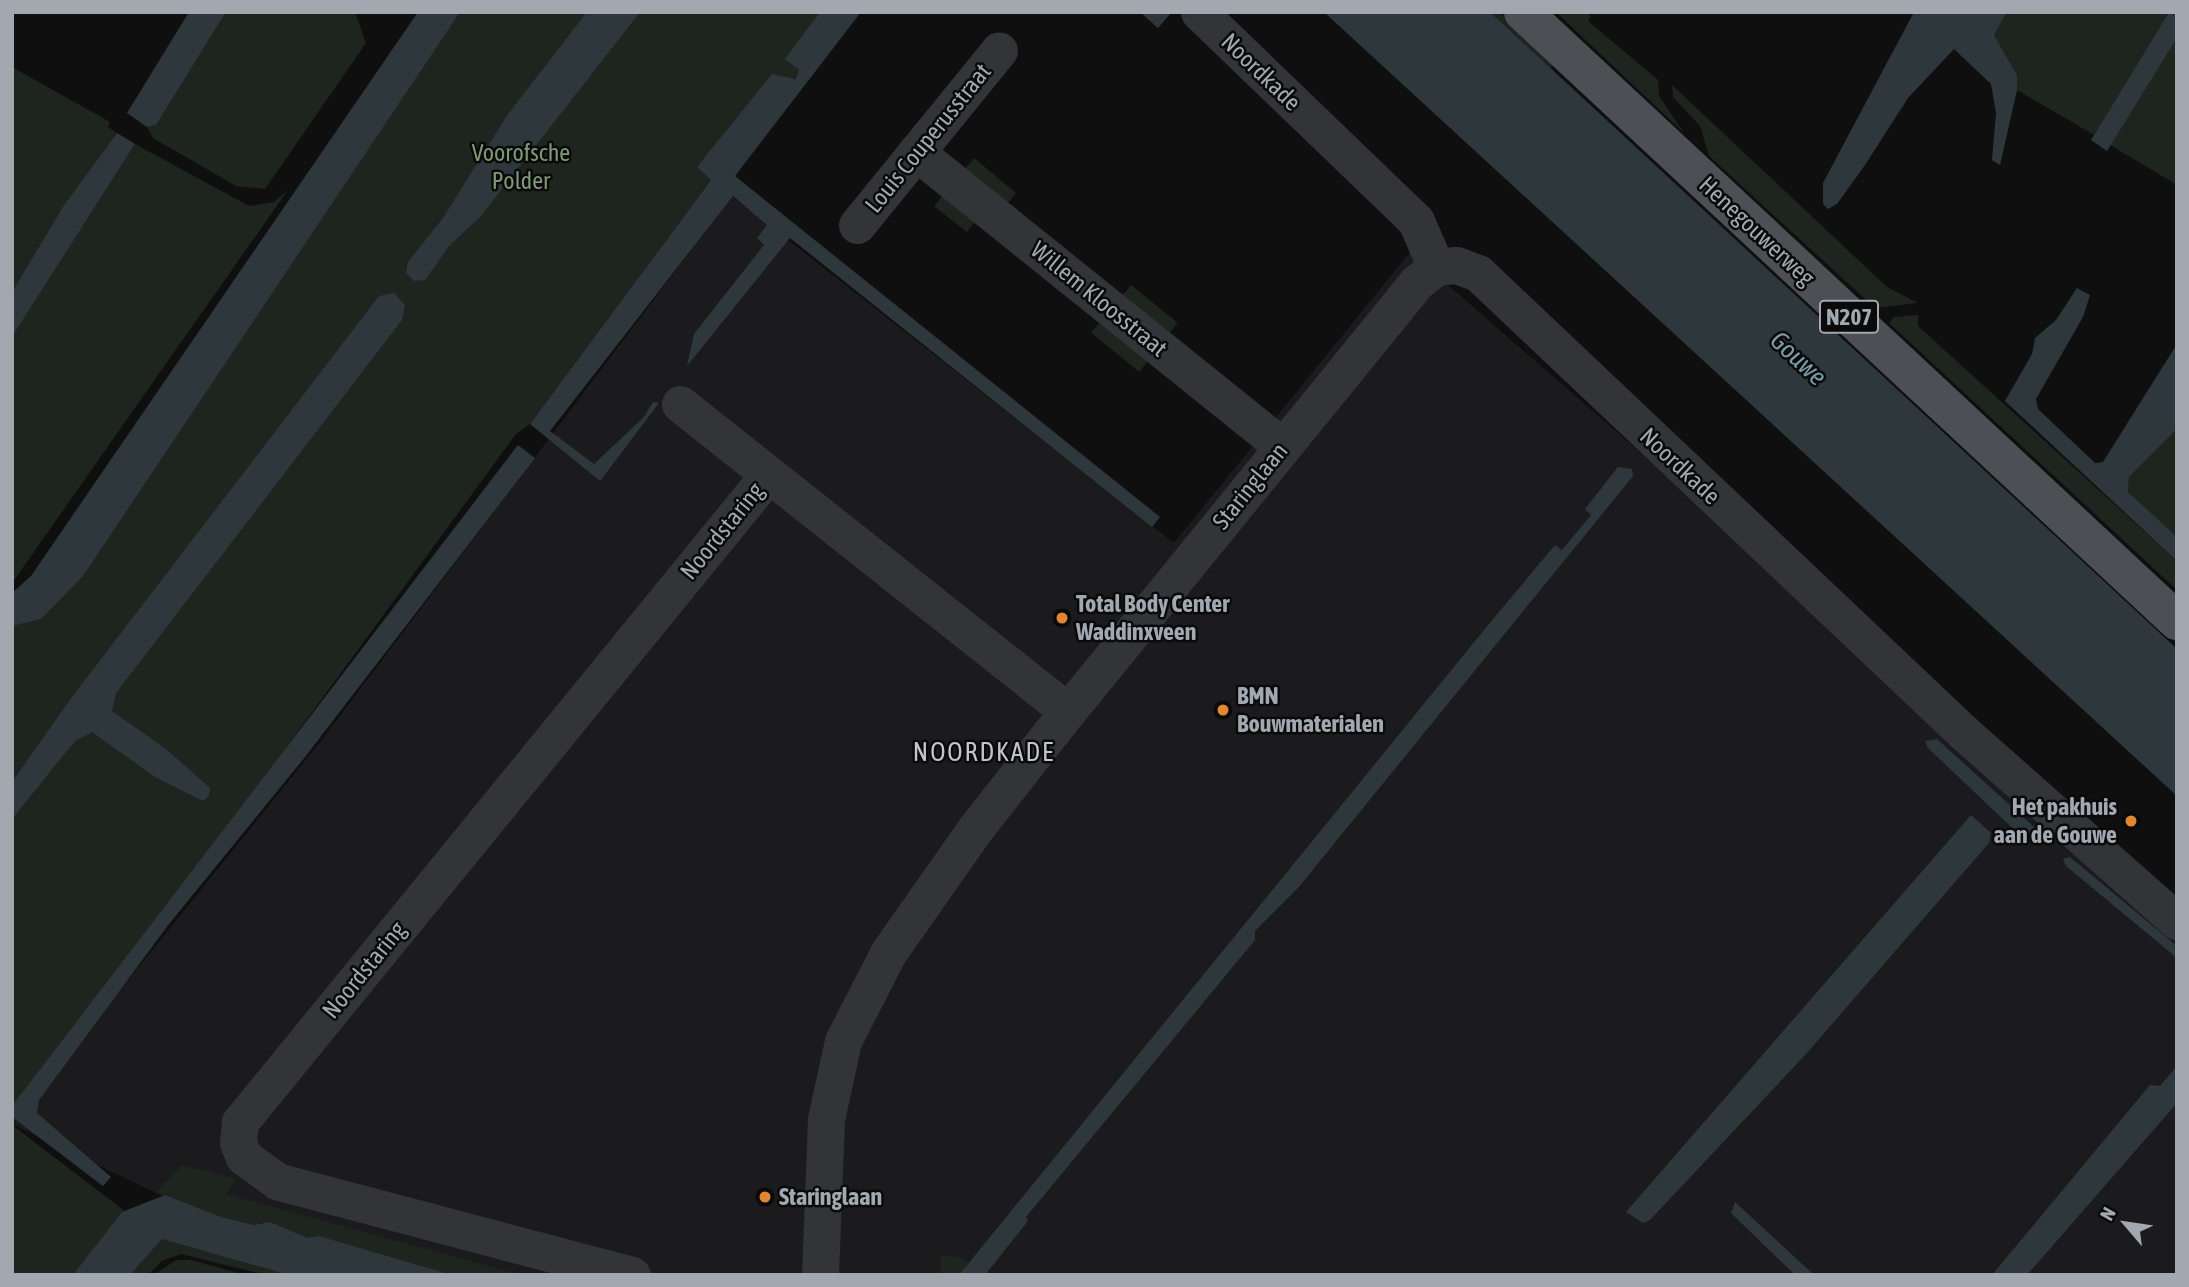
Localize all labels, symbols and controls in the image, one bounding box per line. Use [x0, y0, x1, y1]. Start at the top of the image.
street label: Noordkade [1215, 27, 1307, 117]
street label: Louis Couperusstraat [859, 58, 997, 218]
park label: Voorofsche Polder [472, 139, 570, 195]
street label: Henegouwerweg [1693, 170, 1821, 292]
street label: Willem Kloosstraat [1025, 235, 1173, 363]
road number: N207 [1818, 298, 1881, 336]
water label: Gouwe [1763, 325, 1833, 393]
street label: Noordkade [1634, 422, 1726, 510]
street label: Staringlaan [1206, 437, 1294, 535]
street label: Noordstaring [674, 477, 770, 585]
place label: Total Body Center Waddinxveen [1076, 590, 1229, 646]
marker: Total Body Center Waddinxveen [1054, 610, 1070, 626]
place label: BMN Bouwmaterialen [1237, 682, 1384, 738]
marker: BMN Bouwmaterialen [1215, 702, 1231, 718]
district label: NOORDKADE [914, 737, 1054, 769]
place label: Het pakhuis aan de Gouwe [1994, 793, 2117, 849]
marker: Het pakhuis aan de Gouwe [2123, 813, 2139, 829]
street label: Noordstaring [316, 916, 412, 1024]
place label: Staringlaan [779, 1183, 882, 1211]
marker: Staringlaan [757, 1189, 773, 1205]
north arrow [2091, 1189, 2161, 1259]
text: N [2095, 1204, 2120, 1224]

